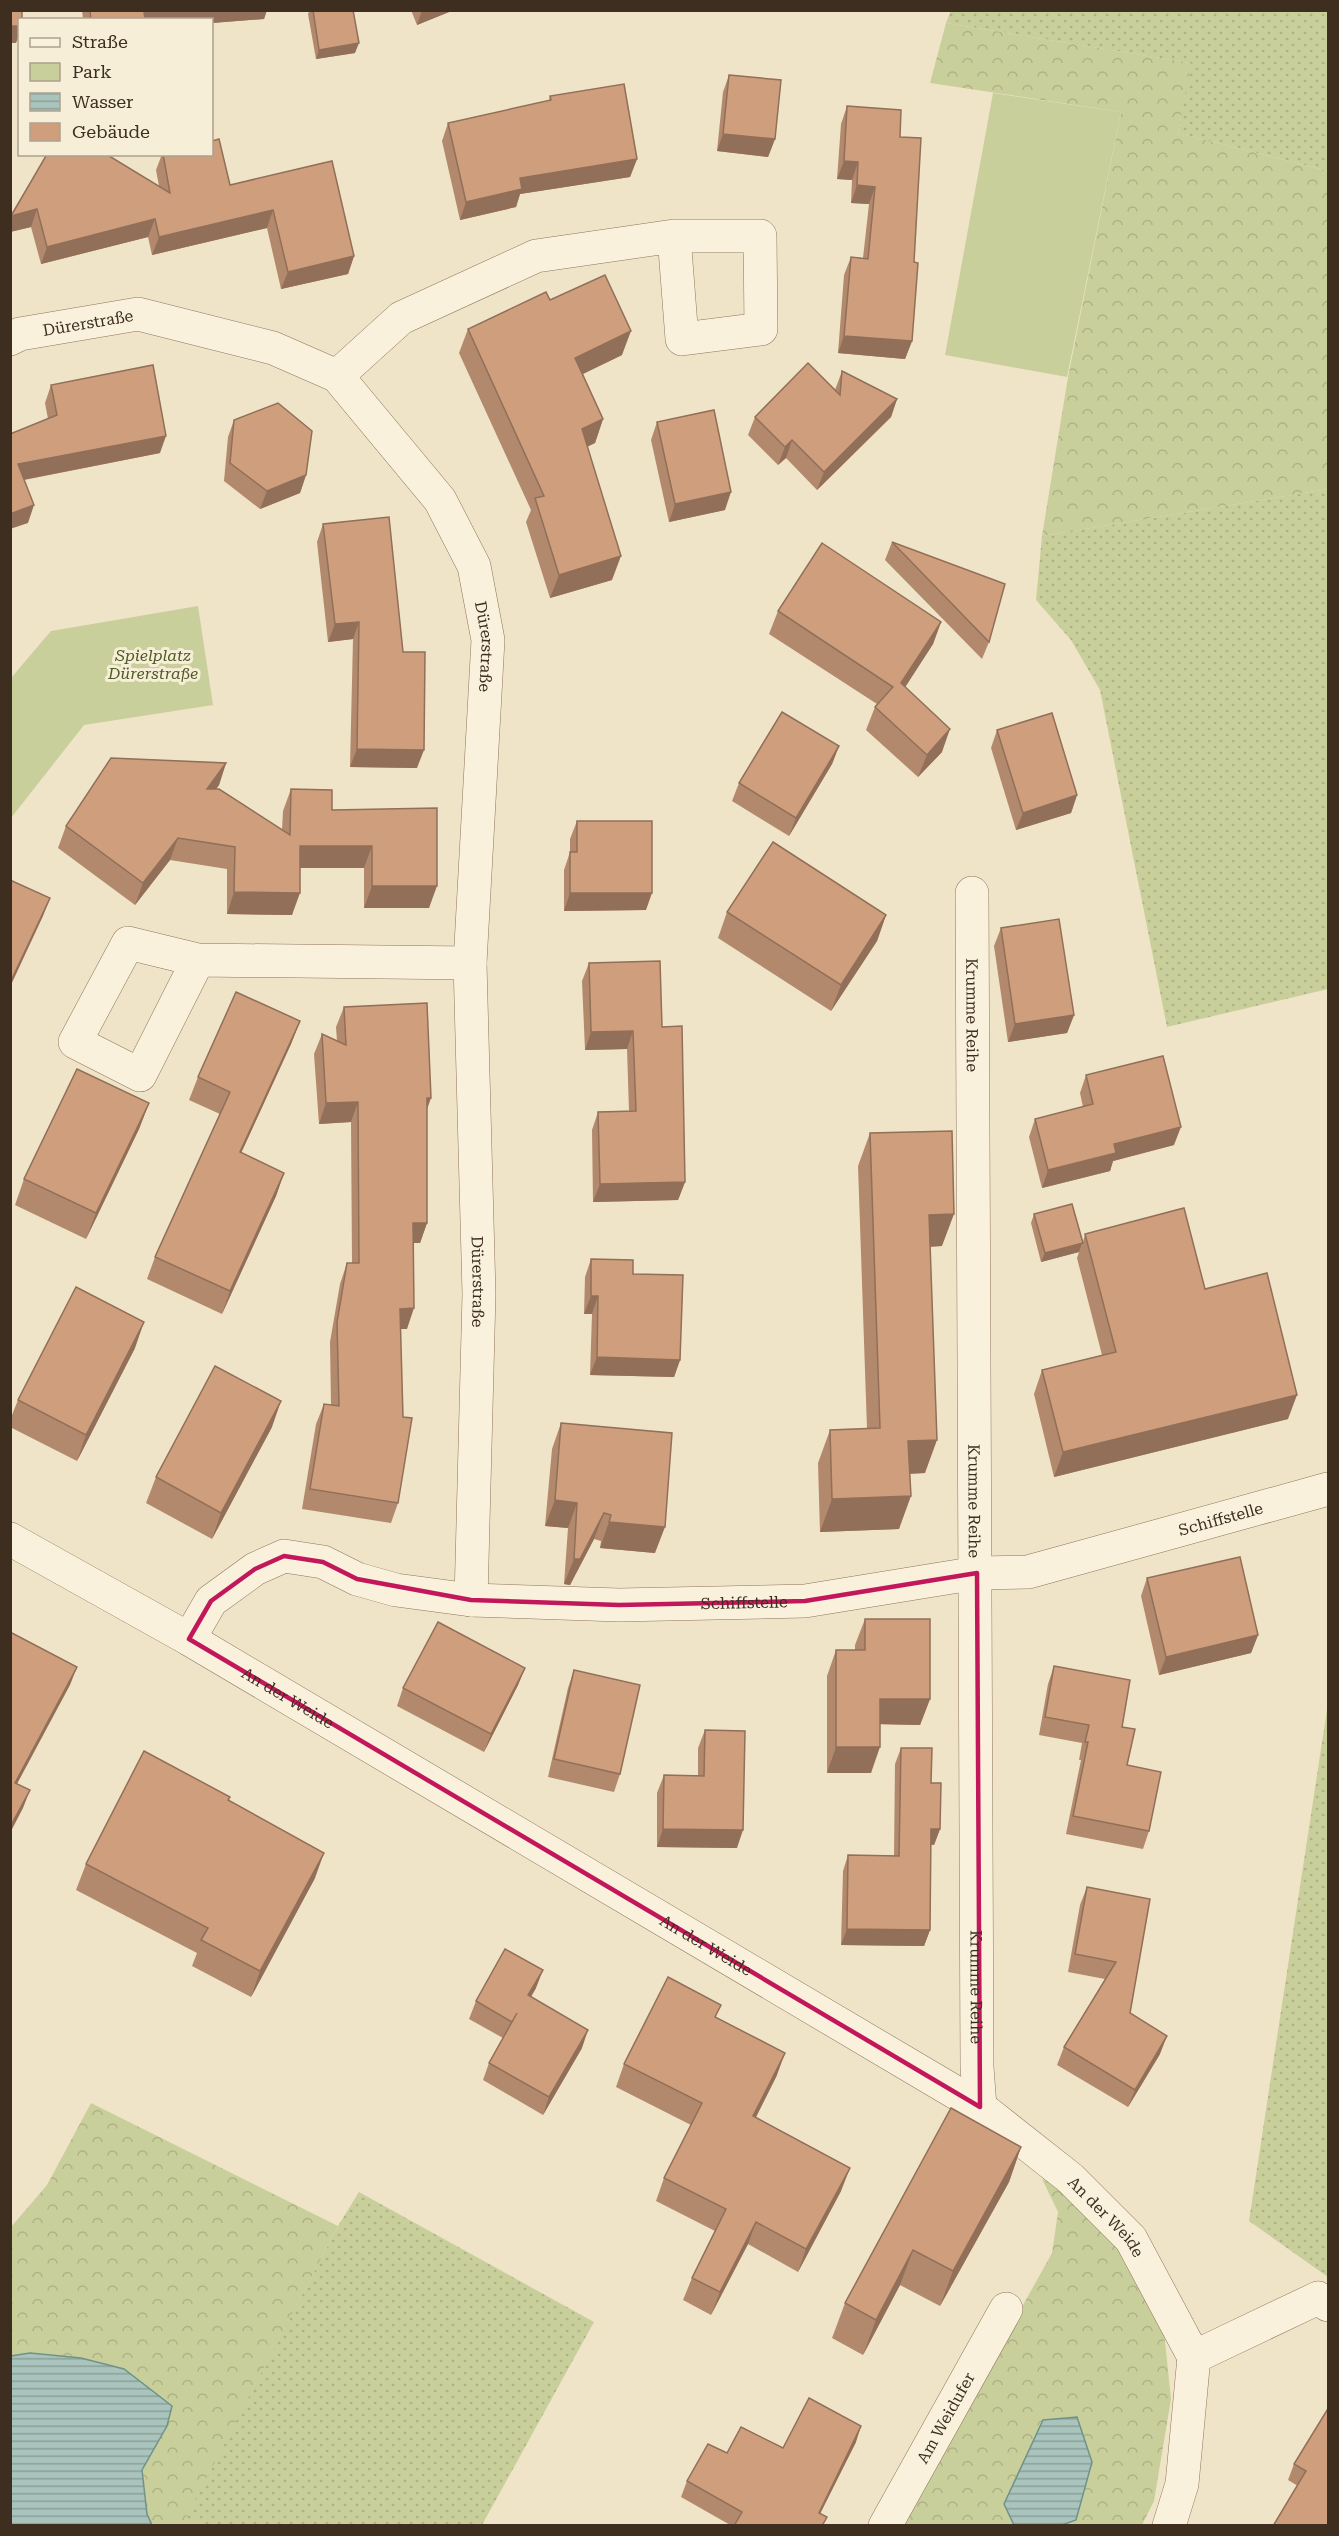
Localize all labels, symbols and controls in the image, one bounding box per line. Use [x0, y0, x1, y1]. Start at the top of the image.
legend [18, 18, 213, 156]
text: Straße [72, 31, 128, 52]
text: Park [72, 61, 112, 82]
text: Wasser [72, 91, 133, 112]
text: Gebäude [72, 121, 150, 142]
street label: Dürerstraße [41, 305, 135, 340]
street label: Dürerstraße [471, 599, 498, 693]
park label: Spielplatz Dürerstraße [107, 646, 198, 683]
street label: Krumme Reihe [963, 958, 982, 1072]
street label: Dürerstraße [468, 1236, 489, 1328]
street label: Krumme Reihe [965, 1444, 984, 1558]
street label: Schiffstelle [1176, 1498, 1265, 1539]
street label: Schiffstelle [701, 1592, 788, 1613]
street label: An der Weide [238, 1663, 338, 1732]
street label: An der Weide [657, 1910, 756, 1980]
street label: Krumme Reihe [967, 1930, 986, 2044]
street label: An der Weide [1064, 2172, 1148, 2260]
street label: Am Weidufer [912, 2369, 979, 2466]

